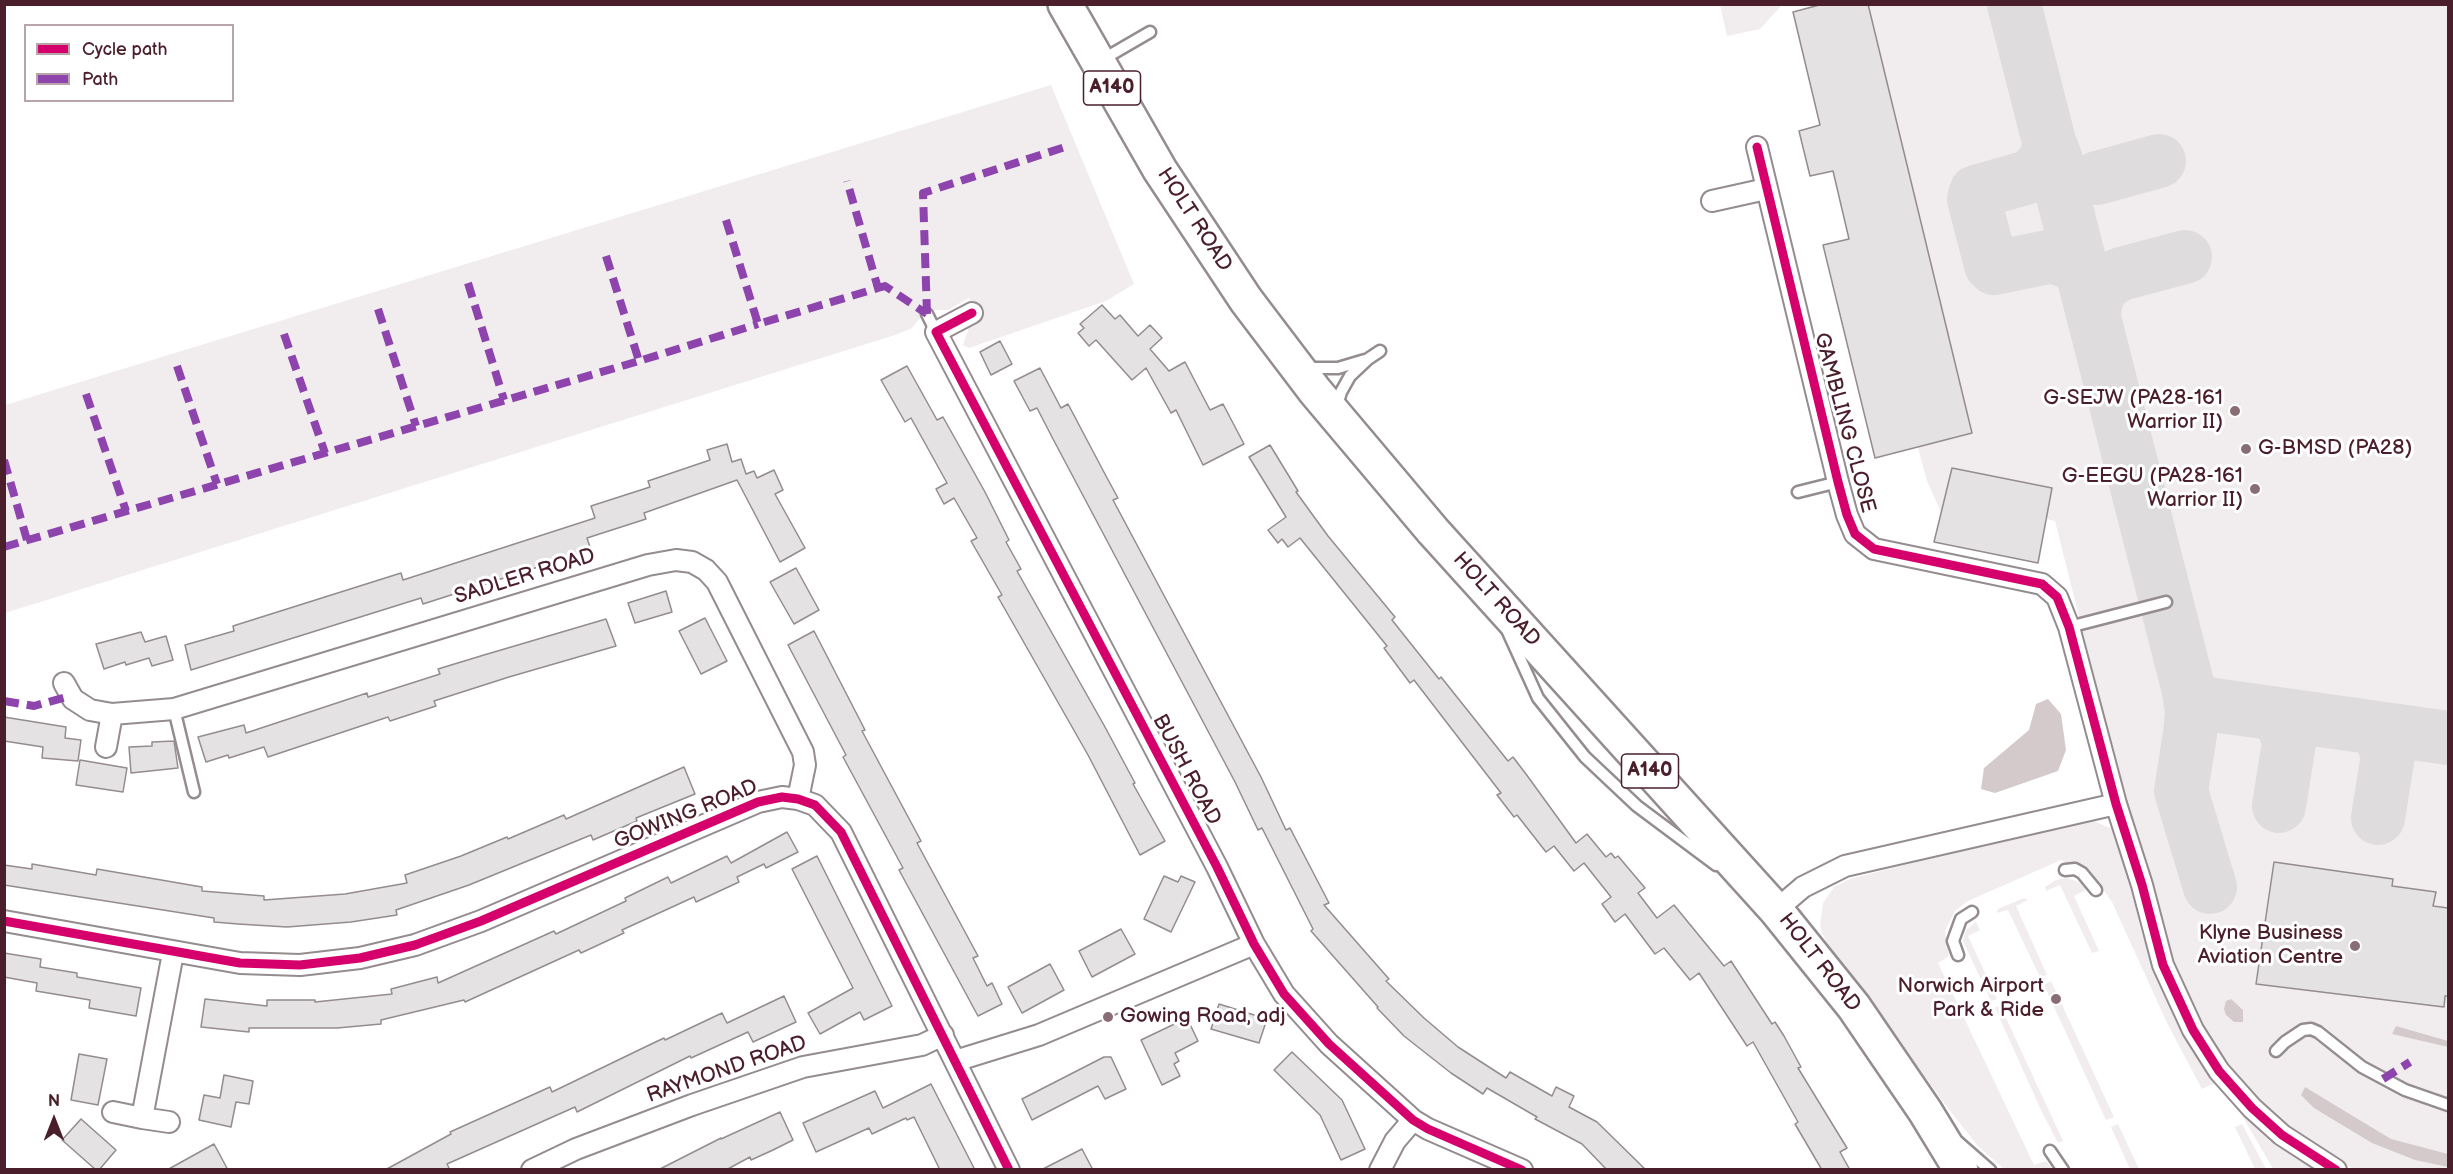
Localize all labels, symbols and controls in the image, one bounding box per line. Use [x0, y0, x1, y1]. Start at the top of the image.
legend [24, 24, 234, 102]
text: Cycle path [82, 39, 168, 60]
text: Path [82, 69, 118, 90]
road number: A140 [1084, 71, 1140, 105]
street label: HOLT ROAD [1151, 163, 1237, 277]
street label: GAMBLING CLOSE [1808, 330, 1880, 516]
place label: G-SEJW (PA28-161 Warrior II) [2043, 386, 2223, 436]
marker: G-SEJW (PA28-161 Warrior II) [2228, 404, 2242, 418]
place label: G-BMSD (PA28) [2258, 436, 2412, 462]
marker: G-BMSD (PA28) [2239, 442, 2253, 456]
place label: G-EEGU (PA28-161 Warrior II) [2062, 464, 2243, 514]
marker: G-EEGU (PA28-161 Warrior II) [2248, 482, 2262, 496]
street label: SADLER ROAD [452, 544, 598, 610]
street label: HOLT ROAD [1447, 548, 1545, 652]
street label: BUSH ROAD [1146, 710, 1226, 830]
road number: A140 [1622, 754, 1678, 788]
street label: GOWING ROAD [611, 775, 761, 855]
street label: HOLT ROAD [1773, 909, 1865, 1017]
place label: Klyne Business Aviation Centre [2198, 921, 2343, 971]
marker: Klyne Business Aviation Centre [2348, 939, 2362, 953]
place label: Norwich Airport Park & Ride [1898, 974, 2044, 1024]
marker: Norwich Airport Park & Ride [2049, 992, 2063, 1006]
place label: Gowing Road, adj [1120, 1004, 1285, 1030]
marker: Gowing Road, adj [1101, 1010, 1115, 1024]
street label: RAYMOND ROAD [644, 1031, 810, 1109]
north arrow [24, 1090, 84, 1150]
text: N [48, 1092, 60, 1111]

